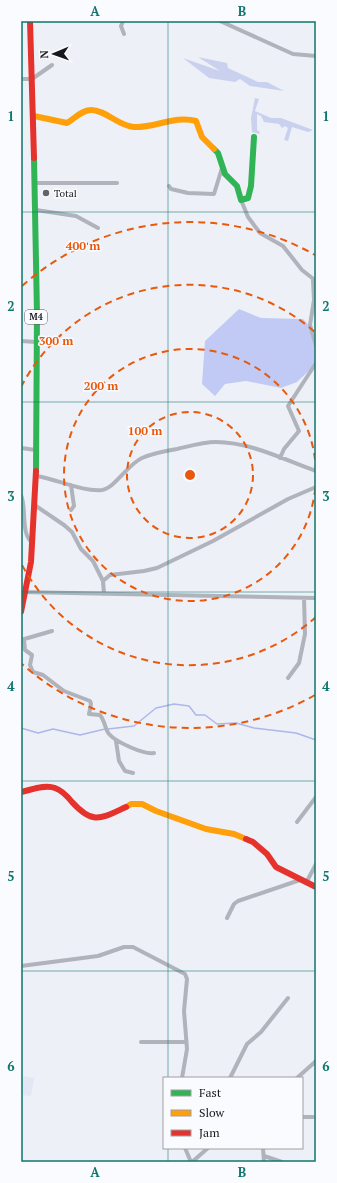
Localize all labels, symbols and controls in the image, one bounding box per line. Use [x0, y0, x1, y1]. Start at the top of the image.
text: A [90, 2, 100, 20]
text: B [238, 2, 246, 20]
north arrow [34, 34, 74, 74]
text: N [37, 49, 51, 59]
text: 1 [7, 107, 15, 125]
text: 1 [322, 107, 330, 125]
place label: Total [54, 187, 77, 200]
marker: Total [41, 188, 51, 198]
text: 400 m [66, 238, 100, 253]
text: 2 [7, 297, 15, 315]
text: 2 [322, 297, 330, 315]
road number: M4 [25, 310, 47, 324]
text: 300 m [39, 333, 73, 348]
text: 200 m [84, 378, 118, 393]
text: 100 m [128, 423, 162, 438]
centre of rings [183, 468, 197, 482]
text: 3 [7, 487, 15, 505]
text: 3 [322, 487, 330, 505]
text: 4 [7, 677, 15, 695]
text: 4 [322, 677, 330, 695]
text: 5 [7, 867, 15, 885]
text: 5 [322, 867, 330, 885]
text: 6 [7, 1057, 15, 1075]
text: 6 [322, 1057, 330, 1075]
legend [163, 1077, 303, 1149]
text: Fast [199, 1085, 222, 1100]
text: Slow [199, 1105, 225, 1120]
text: Jam [199, 1125, 220, 1140]
text: A [90, 1163, 100, 1181]
text: B [238, 1163, 246, 1181]

